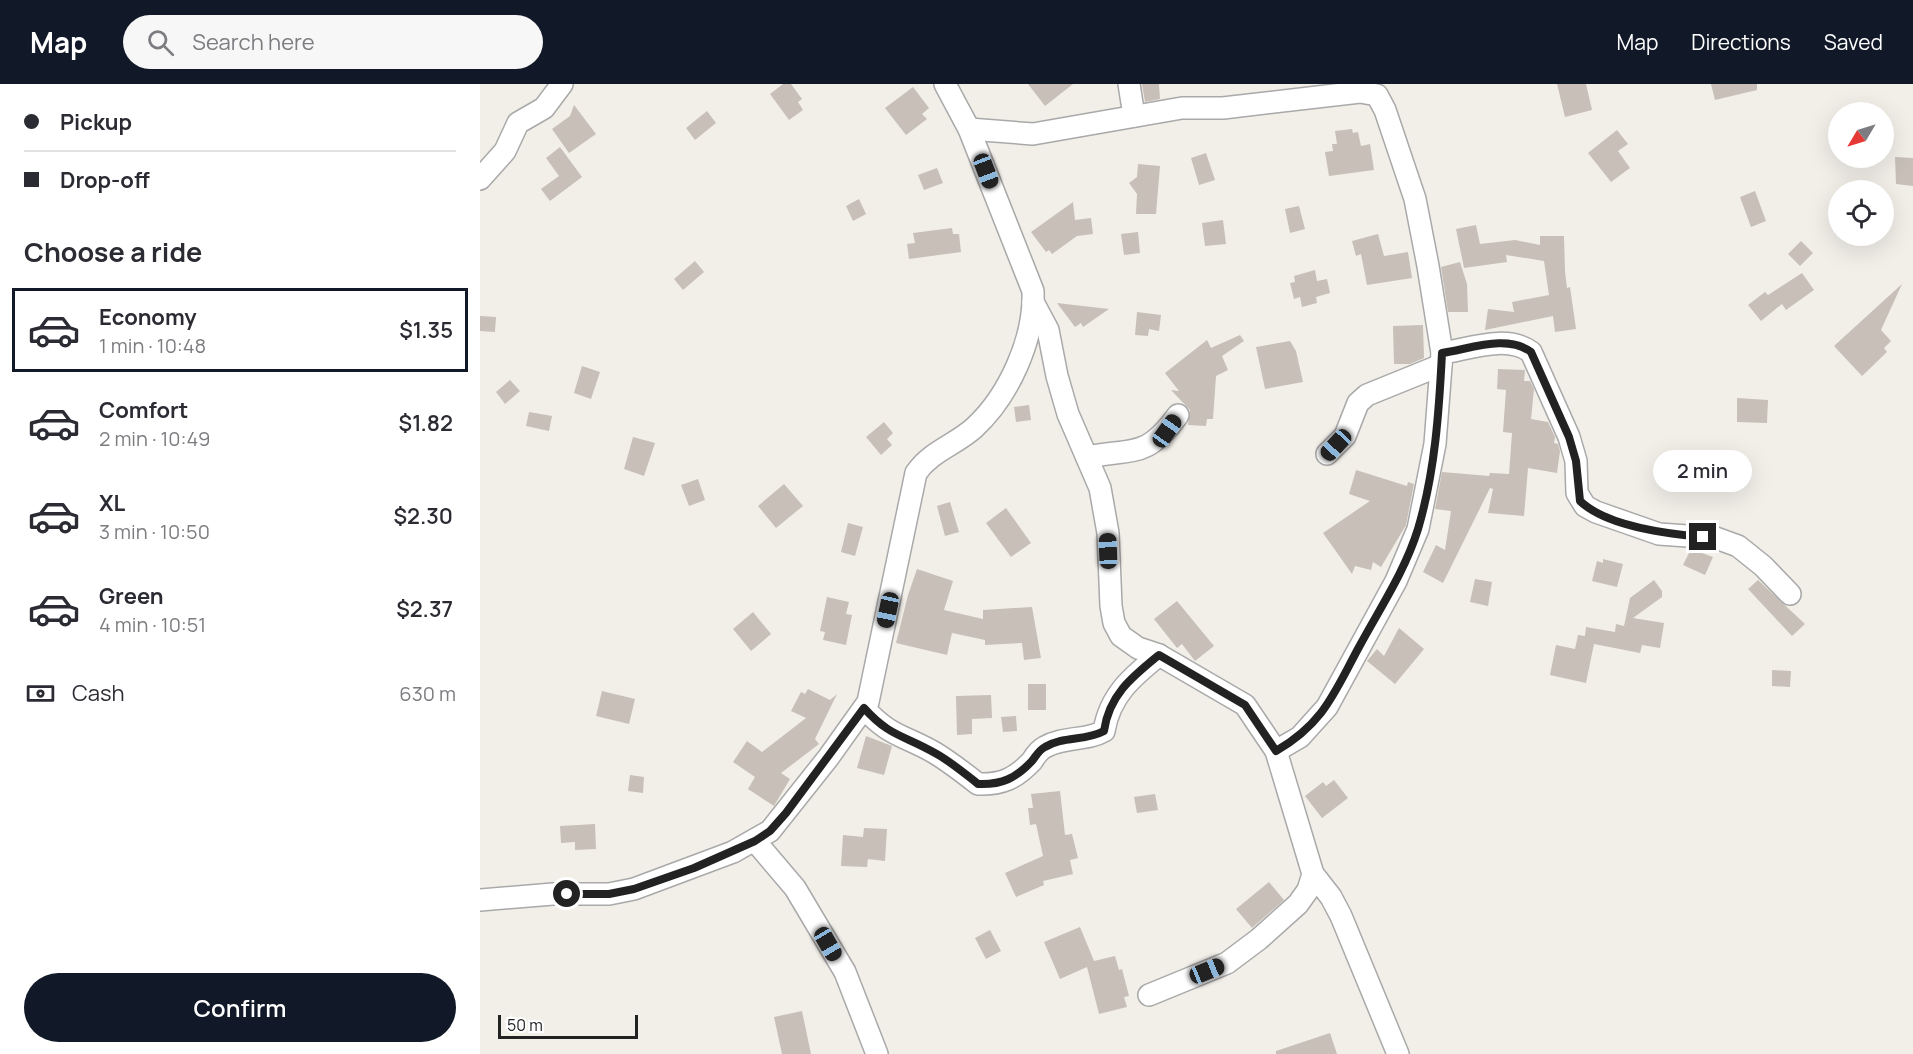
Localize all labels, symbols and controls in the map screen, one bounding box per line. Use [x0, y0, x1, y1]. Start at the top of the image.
search box [123, 15, 543, 69]
text: Map [30, 23, 87, 61]
icon: search [144, 26, 177, 59]
text: Search here [192, 27, 315, 57]
text: Map [1617, 28, 1658, 56]
text: Directions [1691, 28, 1791, 56]
text: Saved [1824, 28, 1883, 56]
north arrow [1828, 102, 1894, 168]
map controls [1828, 102, 1894, 246]
text: Pickup [60, 107, 132, 137]
car [971, 151, 1001, 191]
text: Drop-off [60, 165, 150, 195]
button: locate [1828, 180, 1894, 246]
text: Choose a ride [24, 233, 202, 270]
text: Economy [99, 302, 197, 332]
icon: car [27, 303, 81, 357]
text: $1.35 [399, 315, 453, 345]
text: 1 min · 10:48 [99, 332, 206, 359]
text: Comfort [99, 395, 188, 425]
icon: car [27, 396, 81, 450]
text: $1.82 [399, 408, 453, 438]
car [1149, 411, 1185, 451]
text: 2 min · 10:49 [99, 425, 210, 452]
car [1317, 426, 1355, 464]
callout: 2 min [1654, 450, 1752, 492]
text: 2 min [1677, 457, 1728, 484]
text: XL [99, 488, 125, 518]
icon: car [27, 489, 81, 543]
text: $2.30 [394, 501, 453, 531]
text: 3 min · 10:50 [99, 518, 210, 545]
route end [1689, 523, 1716, 550]
car [1098, 533, 1118, 569]
text: Green [99, 581, 164, 611]
icon: car [27, 582, 81, 636]
car [875, 591, 901, 629]
text: $2.37 [396, 594, 453, 624]
text: 4 min · 10:51 [99, 611, 206, 638]
icon: cash [24, 677, 57, 710]
text: Cash [72, 678, 125, 708]
text: 630 m [399, 680, 456, 707]
route start [553, 880, 580, 907]
car [811, 924, 845, 964]
car [1187, 956, 1227, 986]
button: Confirm [24, 973, 456, 1042]
scale bar [498, 1012, 638, 1040]
text: 50 m [507, 1014, 543, 1036]

